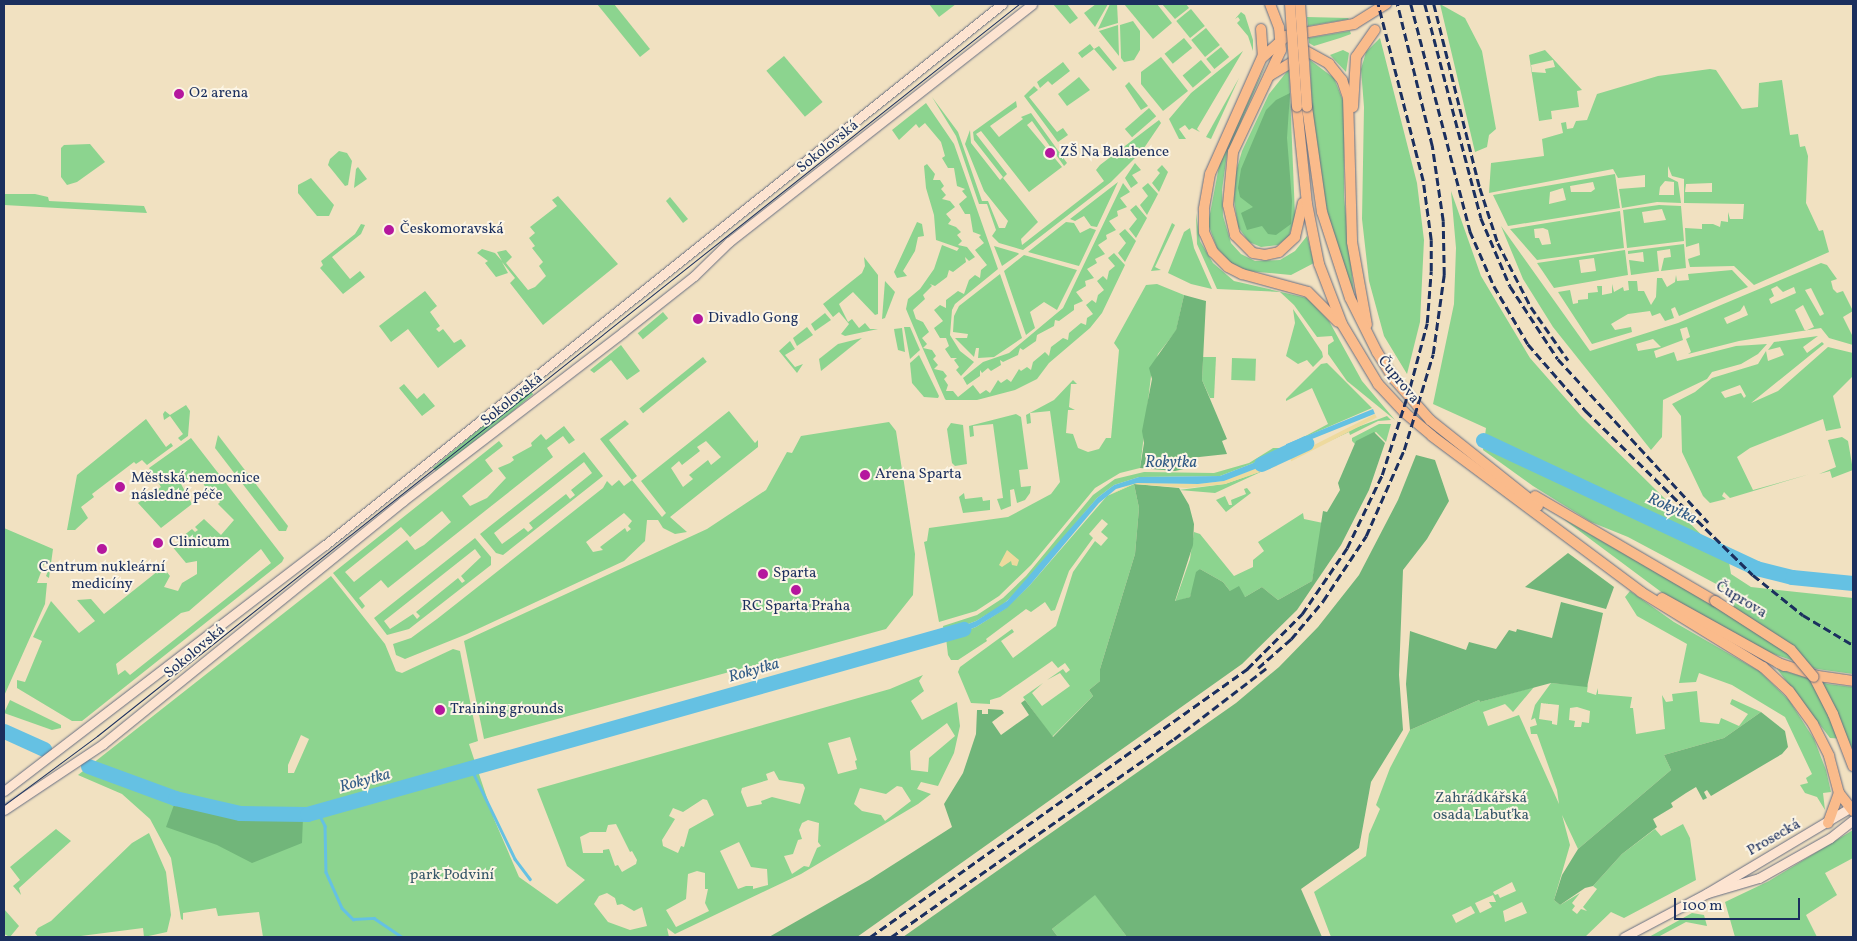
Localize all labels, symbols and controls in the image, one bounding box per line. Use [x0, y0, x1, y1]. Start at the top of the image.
place label: O2 arena [189, 85, 248, 103]
marker: O2 arena [173, 88, 185, 100]
street label: Sokolovská [794, 117, 862, 177]
place label: ZŠ Na Balabence [1060, 144, 1169, 162]
marker: ZŠ Na Balabence [1044, 147, 1056, 159]
place label: Českomoravská [400, 221, 504, 239]
marker: Českomoravská [382, 223, 396, 237]
place label: Divadlo Gong [708, 310, 798, 328]
marker: Divadlo Gong [692, 313, 704, 325]
street label: Čuprova [1373, 352, 1423, 408]
street label: Sokolovská [478, 370, 546, 430]
water label: Rokytka [1145, 453, 1197, 473]
place label: Arena Sparta [875, 466, 962, 484]
place label: Městská nemocnice následné péče [131, 469, 260, 504]
marker: Arena Sparta [859, 469, 871, 481]
marker: Městská nemocnice následné péče [113, 480, 127, 494]
water label: Rokytka [1644, 489, 1700, 529]
place label: Clinicum [169, 534, 230, 552]
marker: Clinicum [151, 536, 165, 550]
marker: Centrum nukleární medicíny [95, 542, 109, 556]
place label: Centrum nukleární medicíny [39, 558, 165, 593]
place label: Sparta [773, 565, 816, 583]
marker: Sparta [757, 568, 769, 580]
street label: Čuprova [1712, 578, 1770, 622]
marker: RC Sparta Praha [790, 584, 802, 596]
place label: RC Sparta Praha [742, 598, 850, 616]
street label: Sokolovská [161, 621, 229, 683]
water label: Rokytka [726, 655, 782, 687]
place label: Training grounds [450, 701, 564, 719]
marker: Training grounds [434, 704, 446, 716]
water label: Rokytka [337, 765, 393, 797]
park label: Zahrádkářská osada Labuťka [1433, 789, 1529, 824]
street label: Prosecká [1744, 816, 1804, 860]
park label: park Podviní [410, 867, 494, 885]
scale bar [1677, 888, 1803, 920]
text: 100 m [1682, 896, 1722, 917]

